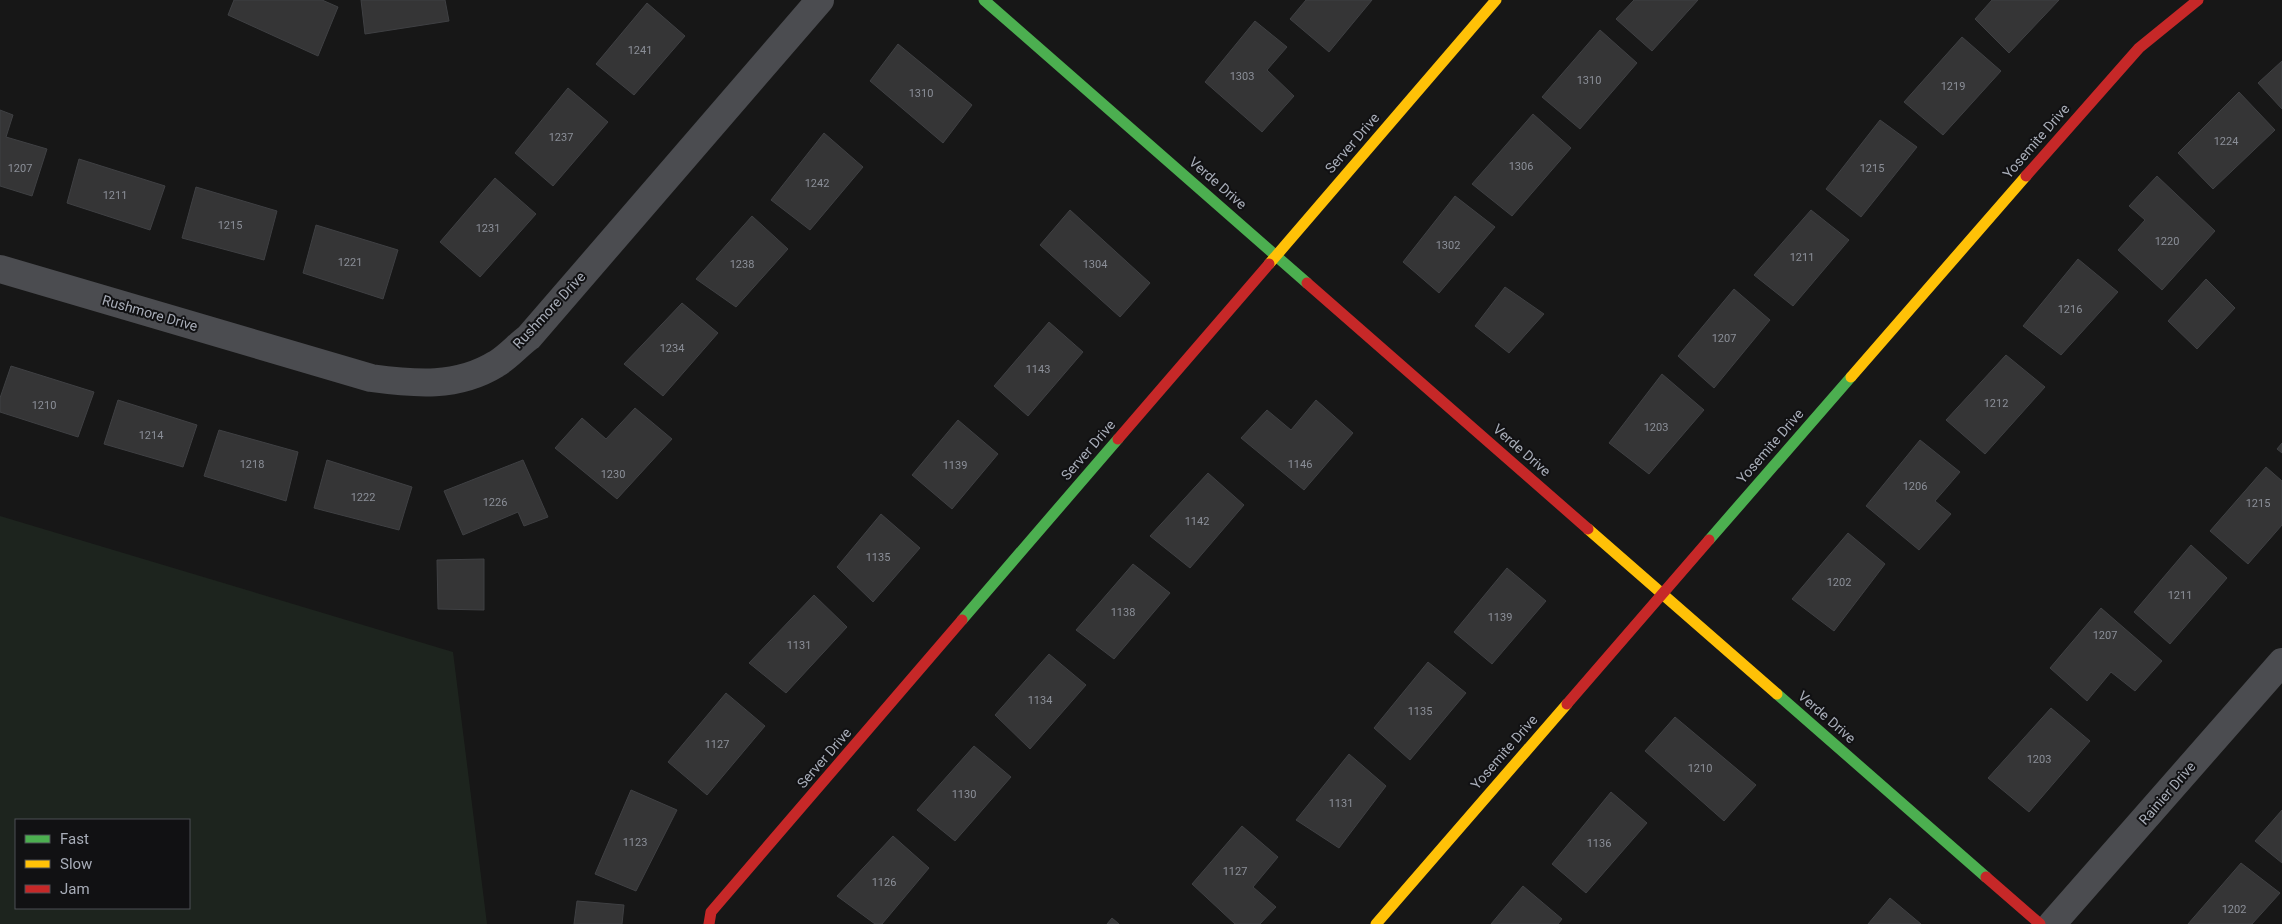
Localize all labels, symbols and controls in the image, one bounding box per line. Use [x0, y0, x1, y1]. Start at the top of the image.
house number: 1241 [628, 44, 652, 57]
house number: 1303 [1230, 70, 1254, 83]
house number: 1310 [1577, 74, 1601, 87]
house number: 1219 [1941, 80, 1965, 93]
house number: 1310 [909, 87, 933, 100]
street label: Yosemite Drive [1999, 101, 2073, 181]
street label: Server Drive [1322, 110, 1382, 176]
house number: 1237 [549, 131, 573, 144]
house number: 1224 [2214, 135, 2238, 148]
street label: Verde Drive [1186, 154, 1250, 212]
house number: 1306 [1509, 160, 1533, 173]
house number: 1207 [8, 162, 32, 175]
house number: 1215 [1860, 162, 1884, 175]
house number: 1242 [805, 177, 829, 190]
house number: 1211 [103, 189, 127, 202]
house number: 1215 [218, 219, 242, 232]
house number: 1231 [476, 222, 500, 235]
house number: 1220 [2155, 235, 2179, 248]
house number: 1302 [1436, 239, 1460, 252]
house number: 1211 [1790, 251, 1814, 264]
house number: 1221 [338, 256, 362, 269]
house number: 1238 [730, 258, 754, 271]
house number: 1304 [1083, 258, 1107, 271]
street label: Rushmore Drive [510, 269, 588, 351]
street label: Rushmore Drive [100, 292, 200, 334]
house number: 1216 [2058, 303, 2082, 316]
house number: 1207 [1712, 332, 1736, 345]
house number: 1234 [660, 342, 684, 355]
house number: 1143 [1026, 363, 1050, 376]
house number: 1212 [1984, 397, 2008, 410]
house number: 1210 [32, 399, 56, 412]
street label: Yosemite Drive [1733, 406, 1807, 486]
street label: Server Drive [1058, 417, 1118, 483]
street label: Verde Drive [1490, 421, 1554, 479]
house number: 1203 [1644, 421, 1668, 434]
house number: 1214 [139, 429, 163, 442]
house number: 1218 [240, 458, 264, 471]
house number: 1146 [1288, 458, 1312, 471]
house number: 1139 [943, 459, 967, 472]
house number: 1230 [601, 468, 625, 481]
house number: 1206 [1903, 480, 1927, 493]
house number: 1222 [351, 491, 375, 504]
house number: 1226 [483, 496, 507, 509]
house number: 1215 [2246, 497, 2270, 510]
house number: 1142 [1185, 515, 1209, 528]
house number: 1135 [866, 551, 890, 564]
house number: 1202 [1827, 576, 1851, 589]
house number: 1211 [2168, 589, 2192, 602]
house number: 1138 [1111, 606, 1135, 619]
house number: 1139 [1488, 611, 1512, 624]
house number: 1207 [2093, 629, 2117, 642]
house number: 1131 [787, 639, 811, 652]
street label: Verde Drive [1795, 688, 1859, 746]
house number: 1134 [1028, 694, 1052, 707]
house number: 1135 [1408, 705, 1432, 718]
street label: Yosemite Drive [1467, 712, 1541, 792]
street label: Server Drive [794, 725, 854, 791]
house number: 1127 [705, 738, 729, 751]
house number: 1203 [2027, 753, 2051, 766]
street label: Rainier Drive [2135, 758, 2199, 828]
house number: 1210 [1688, 762, 1712, 775]
house number: 1130 [952, 788, 976, 801]
house number: 1131 [1329, 797, 1353, 810]
legend [15, 819, 190, 909]
text: Fast [60, 830, 89, 848]
house number: 1123 [623, 836, 647, 849]
house number: 1136 [1587, 837, 1611, 850]
text: Slow [60, 855, 92, 873]
house number: 1127 [1223, 865, 1247, 878]
house number: 1126 [872, 876, 896, 889]
text: Jam [60, 880, 90, 898]
house number: 1202 [2222, 903, 2246, 916]

